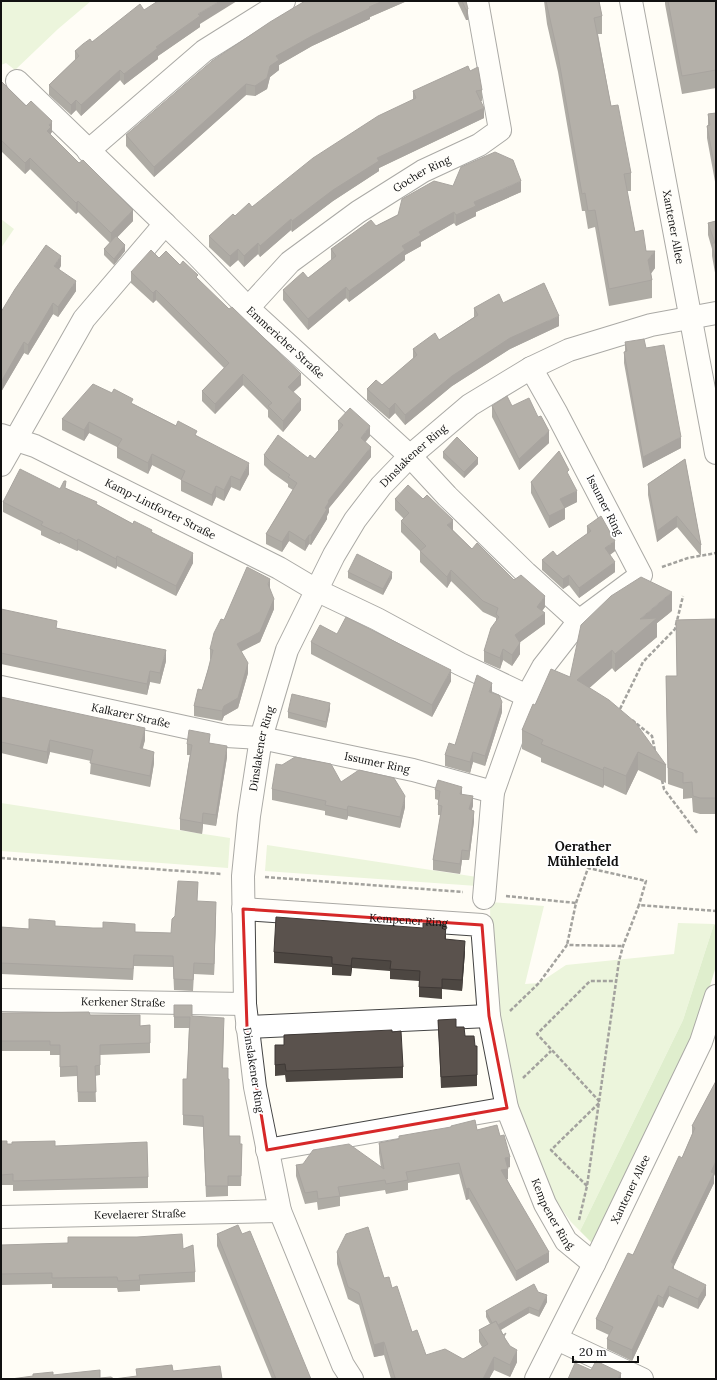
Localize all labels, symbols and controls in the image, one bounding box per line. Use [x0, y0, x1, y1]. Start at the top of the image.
street label: Gocher Ring [390, 152, 453, 195]
street label: Xantener Allee [660, 189, 687, 265]
street label: Emmericher Straße [244, 303, 328, 381]
street label: Dinslakener Ring [377, 420, 450, 490]
street label: Issumer Ring [584, 472, 627, 539]
street label: Kamp-Lintforter Straße [103, 475, 218, 542]
street label: Kalkarer Straße [90, 700, 172, 731]
street label: Dinslakener Ring [246, 704, 277, 792]
street label: Issumer Ring [343, 749, 412, 776]
district label: Oerather Mühlenfeld [547, 838, 619, 870]
street label: Kempener Ring [369, 910, 449, 930]
street label: Kerkener Straße [81, 994, 165, 1010]
street label: Dinslakener Ring [240, 1026, 268, 1115]
street label: Xantener Allee [608, 1152, 653, 1226]
street label: Kempener Ring [528, 1176, 578, 1253]
street label: Kevelaerer Straße [94, 1206, 186, 1222]
scale bar [573, 1338, 638, 1364]
text: 20 m [579, 1344, 607, 1359]

